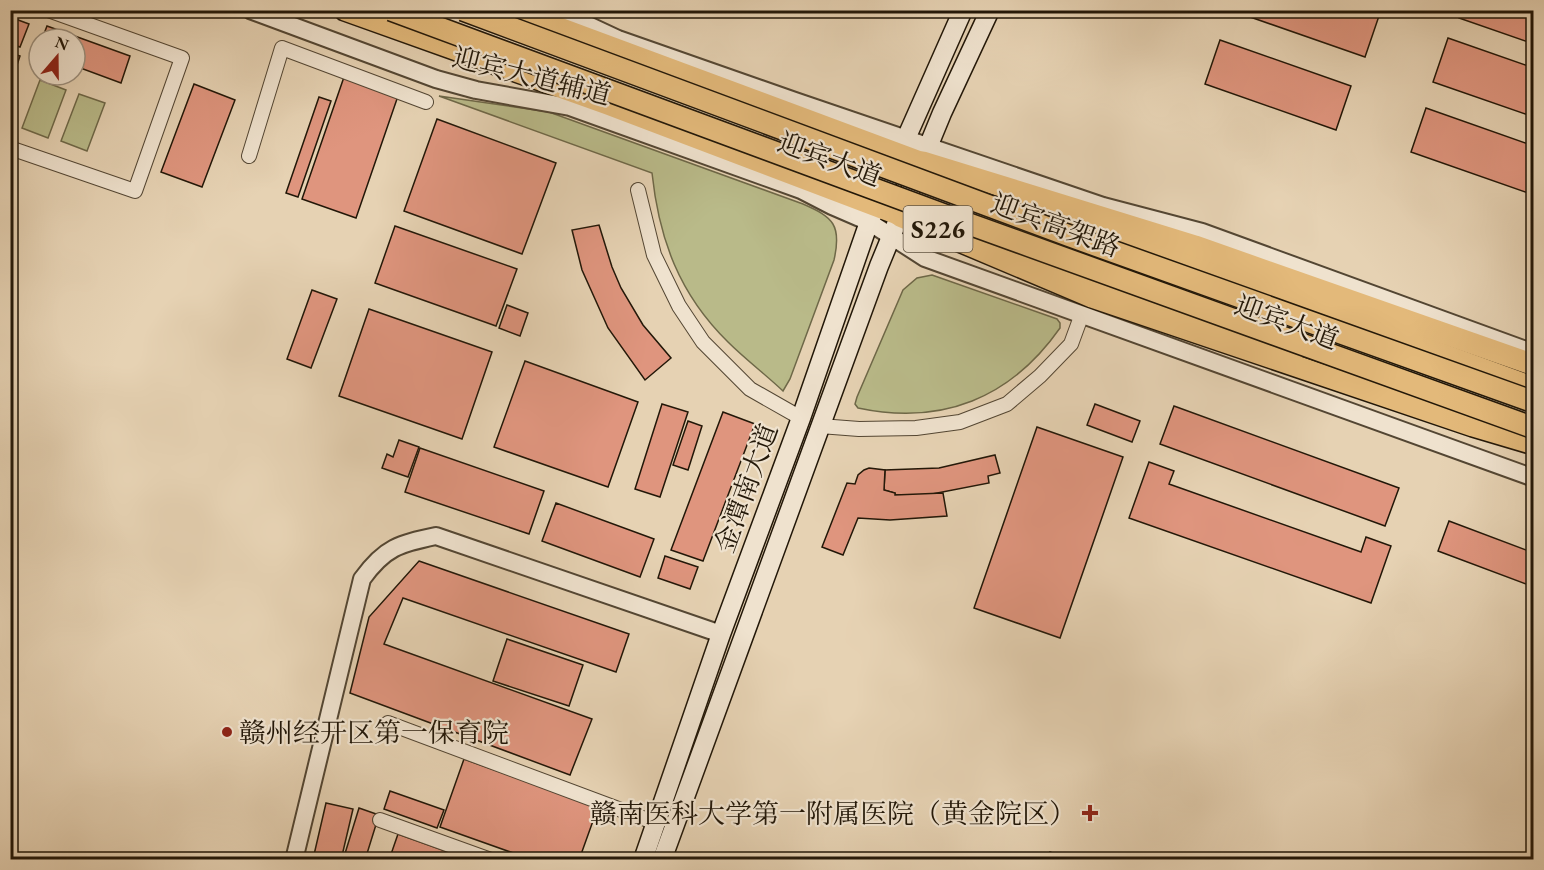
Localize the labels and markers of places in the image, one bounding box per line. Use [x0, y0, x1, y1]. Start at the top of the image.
place label: 赣州经开区第一保育院 [239, 715, 509, 750]
marker: 赣州经开区第一保育院 [220, 725, 234, 739]
place label: 赣南医科大学第一附属医院（黄金院区） [590, 796, 1076, 831]
marker: 赣南医科大学第一附属医院（黄金院区） [1081, 804, 1099, 822]

